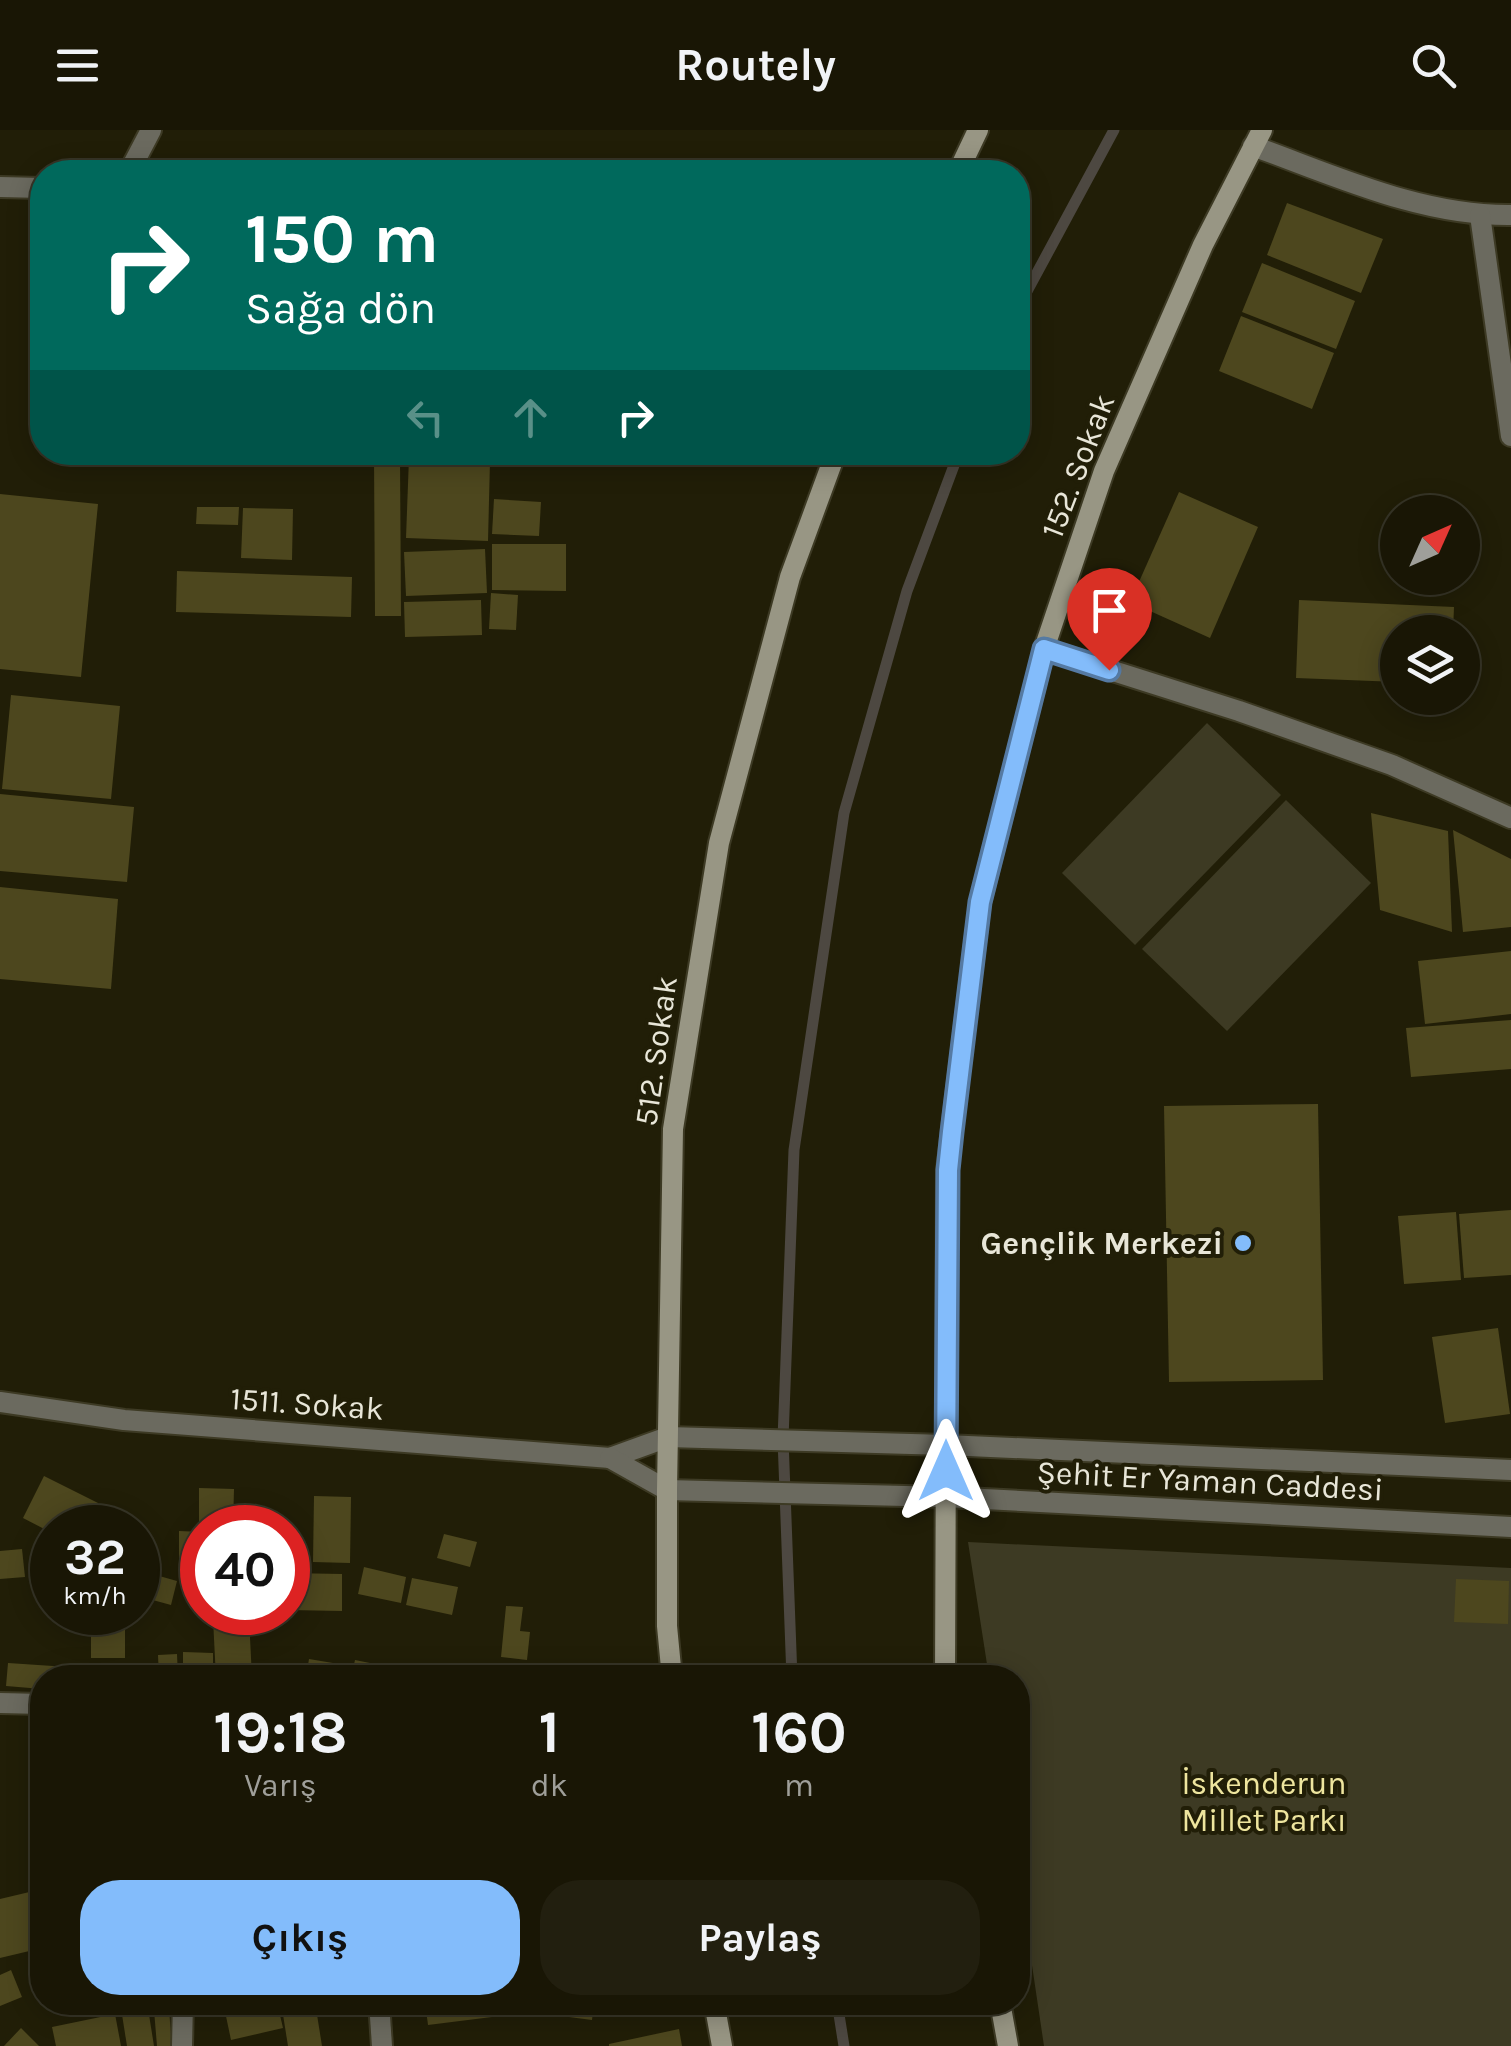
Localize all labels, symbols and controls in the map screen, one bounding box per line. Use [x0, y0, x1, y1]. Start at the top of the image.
icon: menu [50, 38, 105, 93]
icon: search [1406, 38, 1461, 93]
text: Routely [675, 39, 836, 91]
text: 150 m [245, 198, 439, 280]
icon: right [80, 200, 210, 330]
text: Sağa dön [245, 282, 436, 334]
street label: 152. Sokak [1034, 389, 1122, 543]
icon: left [398, 390, 453, 445]
icon: ahead [503, 390, 558, 445]
icon: right [608, 390, 663, 445]
north arrow [1380, 495, 1480, 595]
map controls [1380, 495, 1480, 715]
pin [1067, 568, 1152, 671]
icon: arrive [1082, 583, 1137, 638]
button: layers [1380, 615, 1480, 715]
street label: 512. Sokak [627, 974, 685, 1128]
place label: Gençlik Merkezi [981, 1225, 1223, 1262]
marker: Gençlik Merkezi [1232, 1232, 1254, 1254]
street label: 1511. Sokak [229, 1380, 385, 1428]
position arrow [894, 1419, 998, 1523]
street label: Şehit Er Yaman Caddesi [1036, 1453, 1384, 1509]
speed limit sign: 40 [180, 1505, 310, 1635]
text: 32 [64, 1528, 126, 1587]
text: km/h [63, 1581, 127, 1610]
text: 19:18 [213, 1697, 348, 1767]
text: 1 [539, 1697, 560, 1767]
text: 160 [751, 1697, 847, 1767]
park label: İskenderun Millet Parkı [1181, 1765, 1347, 1839]
text: Varış [244, 1767, 317, 1804]
text: dk [531, 1767, 568, 1804]
text: m [784, 1767, 814, 1804]
button: Çıkış [80, 1880, 520, 1995]
button: Paylaş [540, 1880, 980, 1995]

